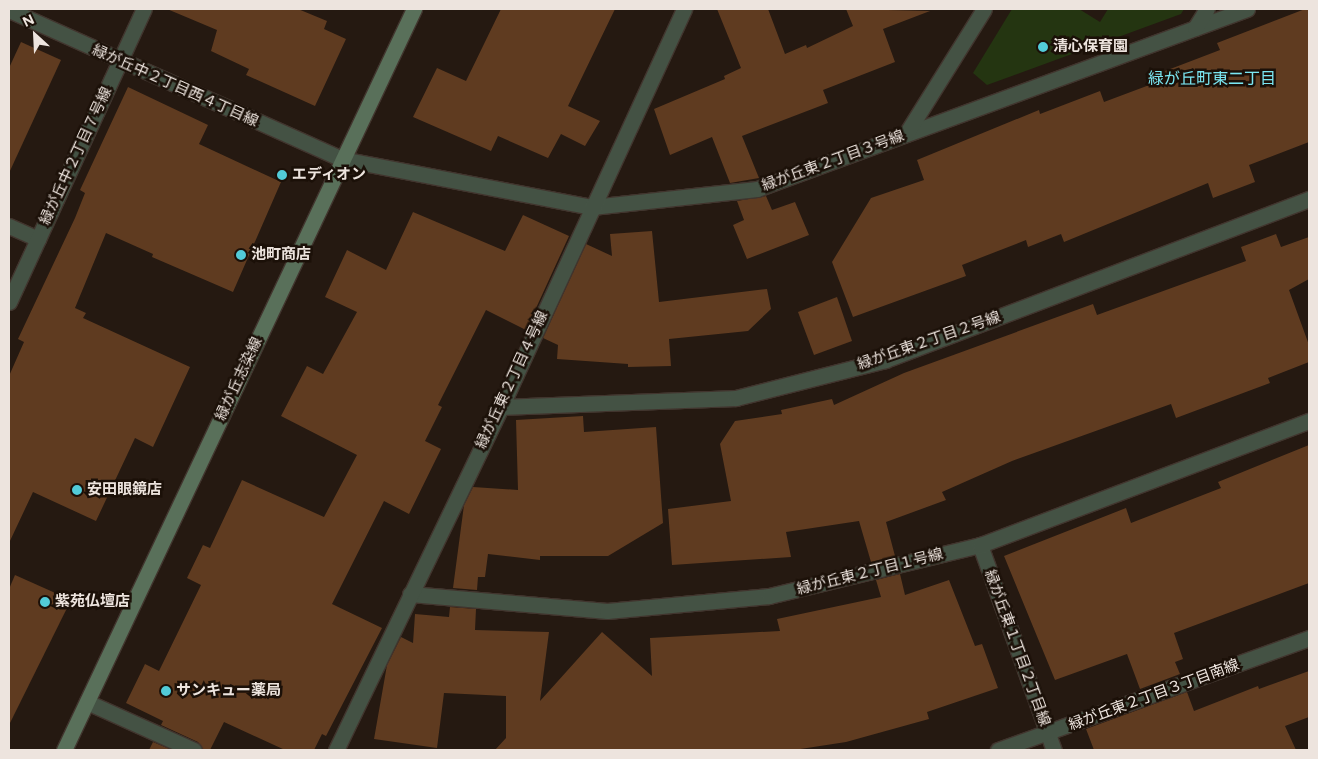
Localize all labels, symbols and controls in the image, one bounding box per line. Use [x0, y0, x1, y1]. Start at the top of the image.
north arrow [10, 10, 60, 60]
text: N [20, 11, 37, 31]
place label: 清心保育園 [1053, 38, 1128, 56]
street label: 緑が丘中２丁目西４丁目線 [89, 41, 261, 131]
marker: 清心保育園 [1037, 41, 1049, 53]
district label: 緑が丘町東二丁目 [1148, 69, 1276, 89]
street label: 緑が丘中２丁目７号線 [36, 84, 116, 228]
street label: 緑が丘東２丁目３号線 [759, 127, 907, 195]
place label: エディオン [292, 166, 367, 184]
marker: エディオン [276, 169, 288, 181]
place label: 池町商店 [251, 246, 311, 264]
marker: 池町商店 [235, 249, 247, 261]
street label: 緑が丘東２丁目４号線 [472, 308, 552, 452]
street label: 緑が丘東２丁目２号線 [855, 308, 1003, 374]
street label: 緑が丘志染線 [212, 334, 266, 424]
place label: 安田眼鏡店 [87, 481, 162, 499]
marker: 安田眼鏡店 [71, 484, 83, 496]
street label: 緑が丘東２丁目１号線 [795, 545, 945, 599]
street label: 緑が丘東１丁目２丁目線 [980, 567, 1054, 729]
place label: 紫苑仏壇店 [55, 593, 130, 611]
marker: 紫苑仏壇店 [39, 596, 51, 608]
street label: 緑が丘東２丁目３丁目南線 [1066, 656, 1242, 734]
place label: サンキュー薬局 [176, 682, 281, 700]
marker: サンキュー薬局 [160, 685, 172, 697]

